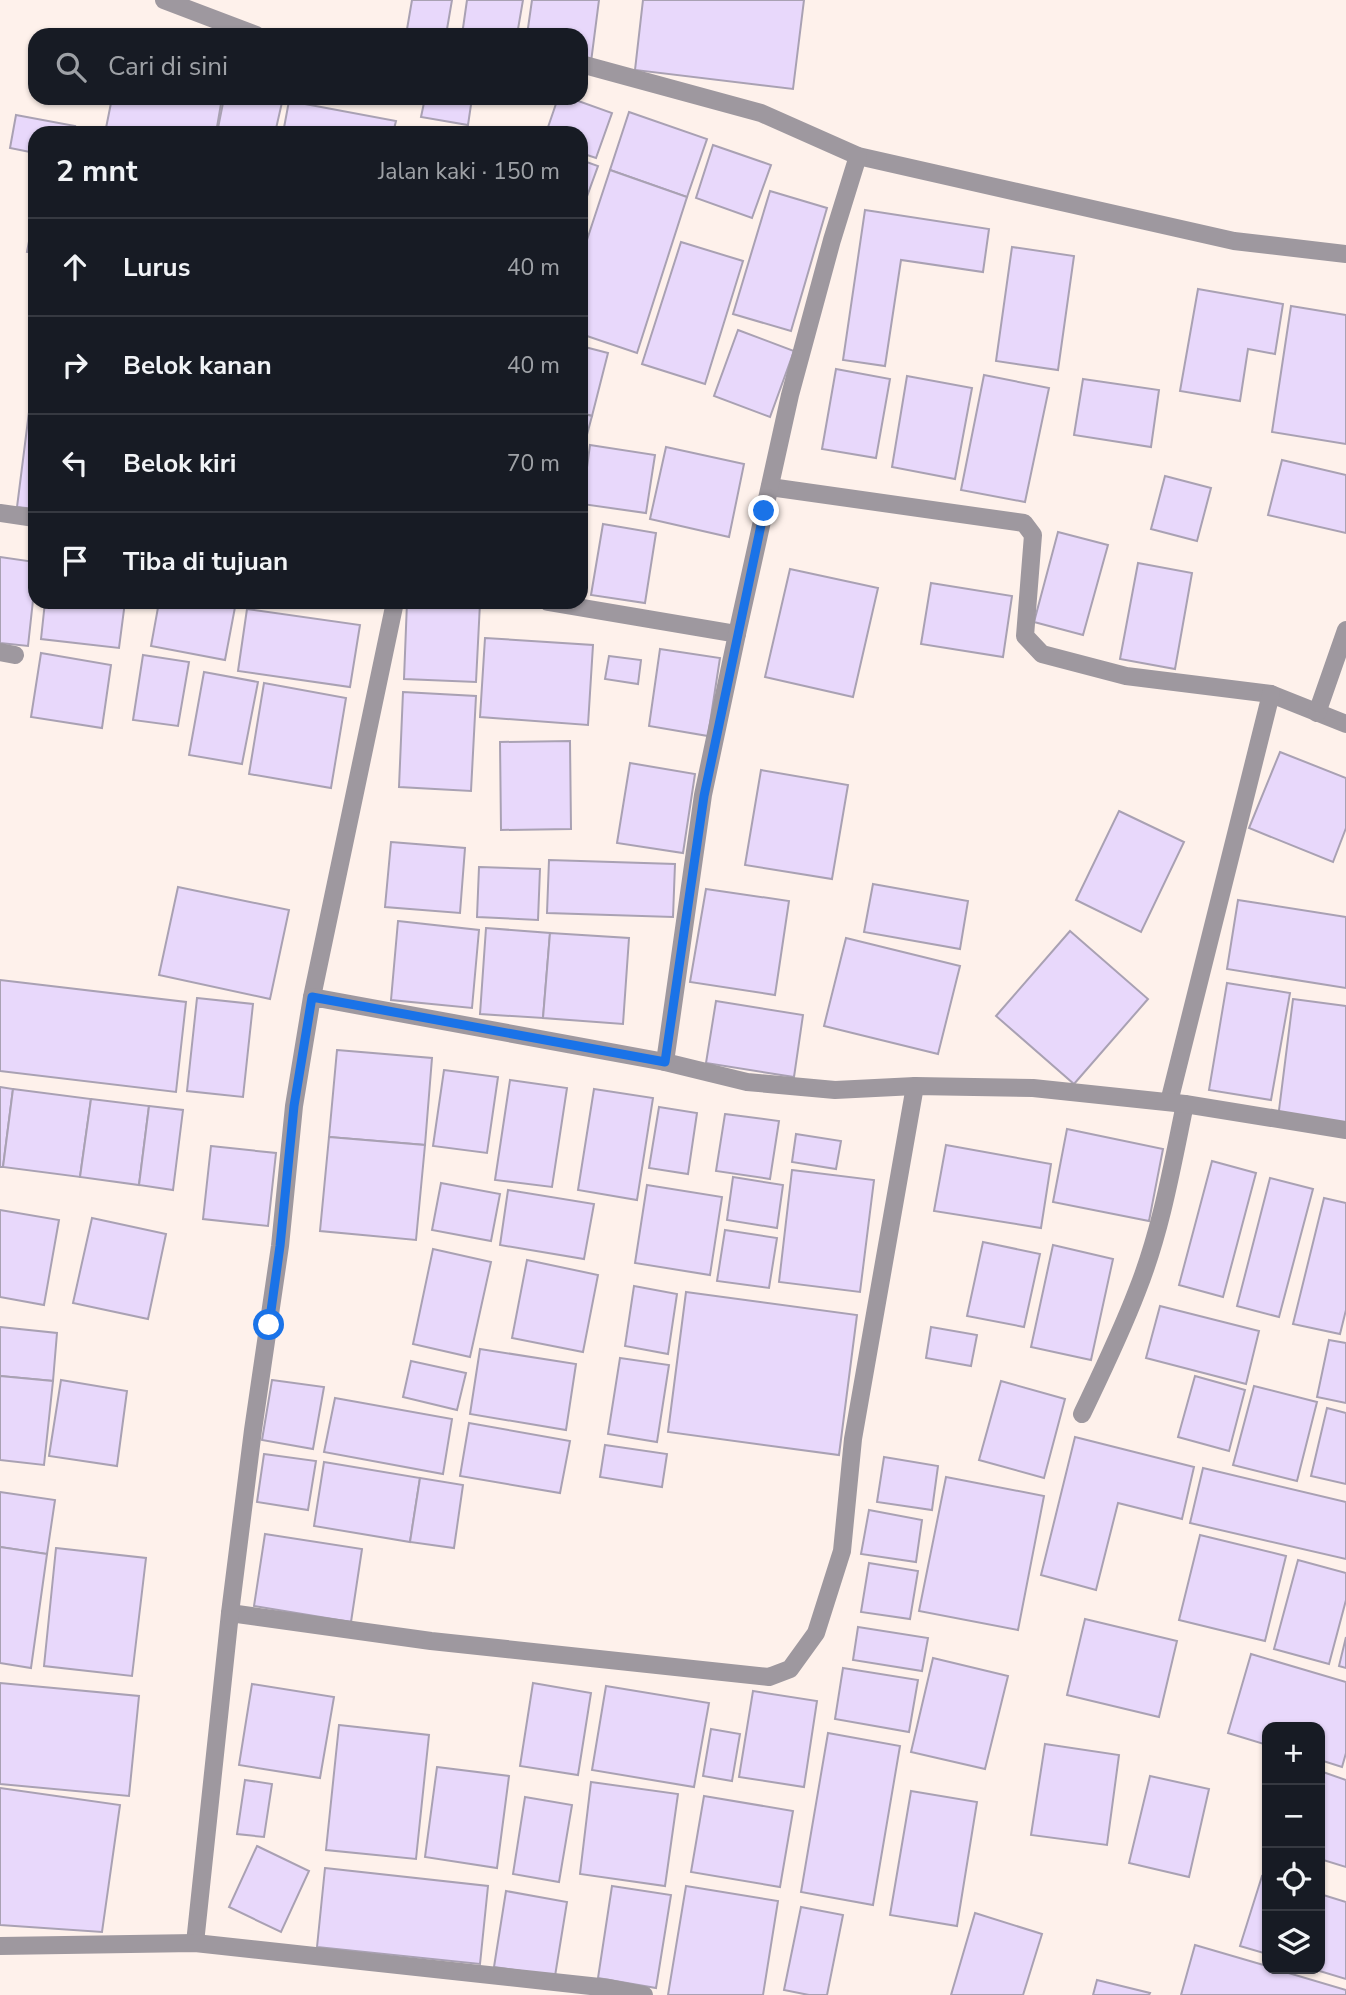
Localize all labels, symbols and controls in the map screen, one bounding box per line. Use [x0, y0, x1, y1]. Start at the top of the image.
search box [28, 28, 588, 105]
icon: search [52, 48, 90, 86]
text: Cari di sini [108, 49, 228, 84]
text: 2 mnt [56, 151, 137, 192]
text: Jalan kaki · 150 m [378, 156, 560, 187]
icon: ahead [56, 248, 94, 286]
text: Lurus [123, 250, 190, 285]
text: 40 m [507, 252, 560, 283]
icon: right [56, 346, 94, 384]
text: Belok kanan [123, 348, 272, 383]
text: 40 m [507, 350, 560, 381]
icon: left [56, 444, 94, 482]
text: Belok kiri [123, 446, 236, 481]
text: 70 m [507, 448, 560, 479]
route end [748, 495, 779, 526]
icon: arrive [56, 542, 94, 580]
text: Tiba di tujuan [123, 544, 288, 579]
route start [253, 1309, 284, 1340]
map controls [1262, 1722, 1325, 1974]
button: + [1262, 1722, 1325, 1785]
button: − [1262, 1785, 1325, 1848]
button: locate [1262, 1848, 1325, 1911]
button: layers [1262, 1911, 1325, 1974]

